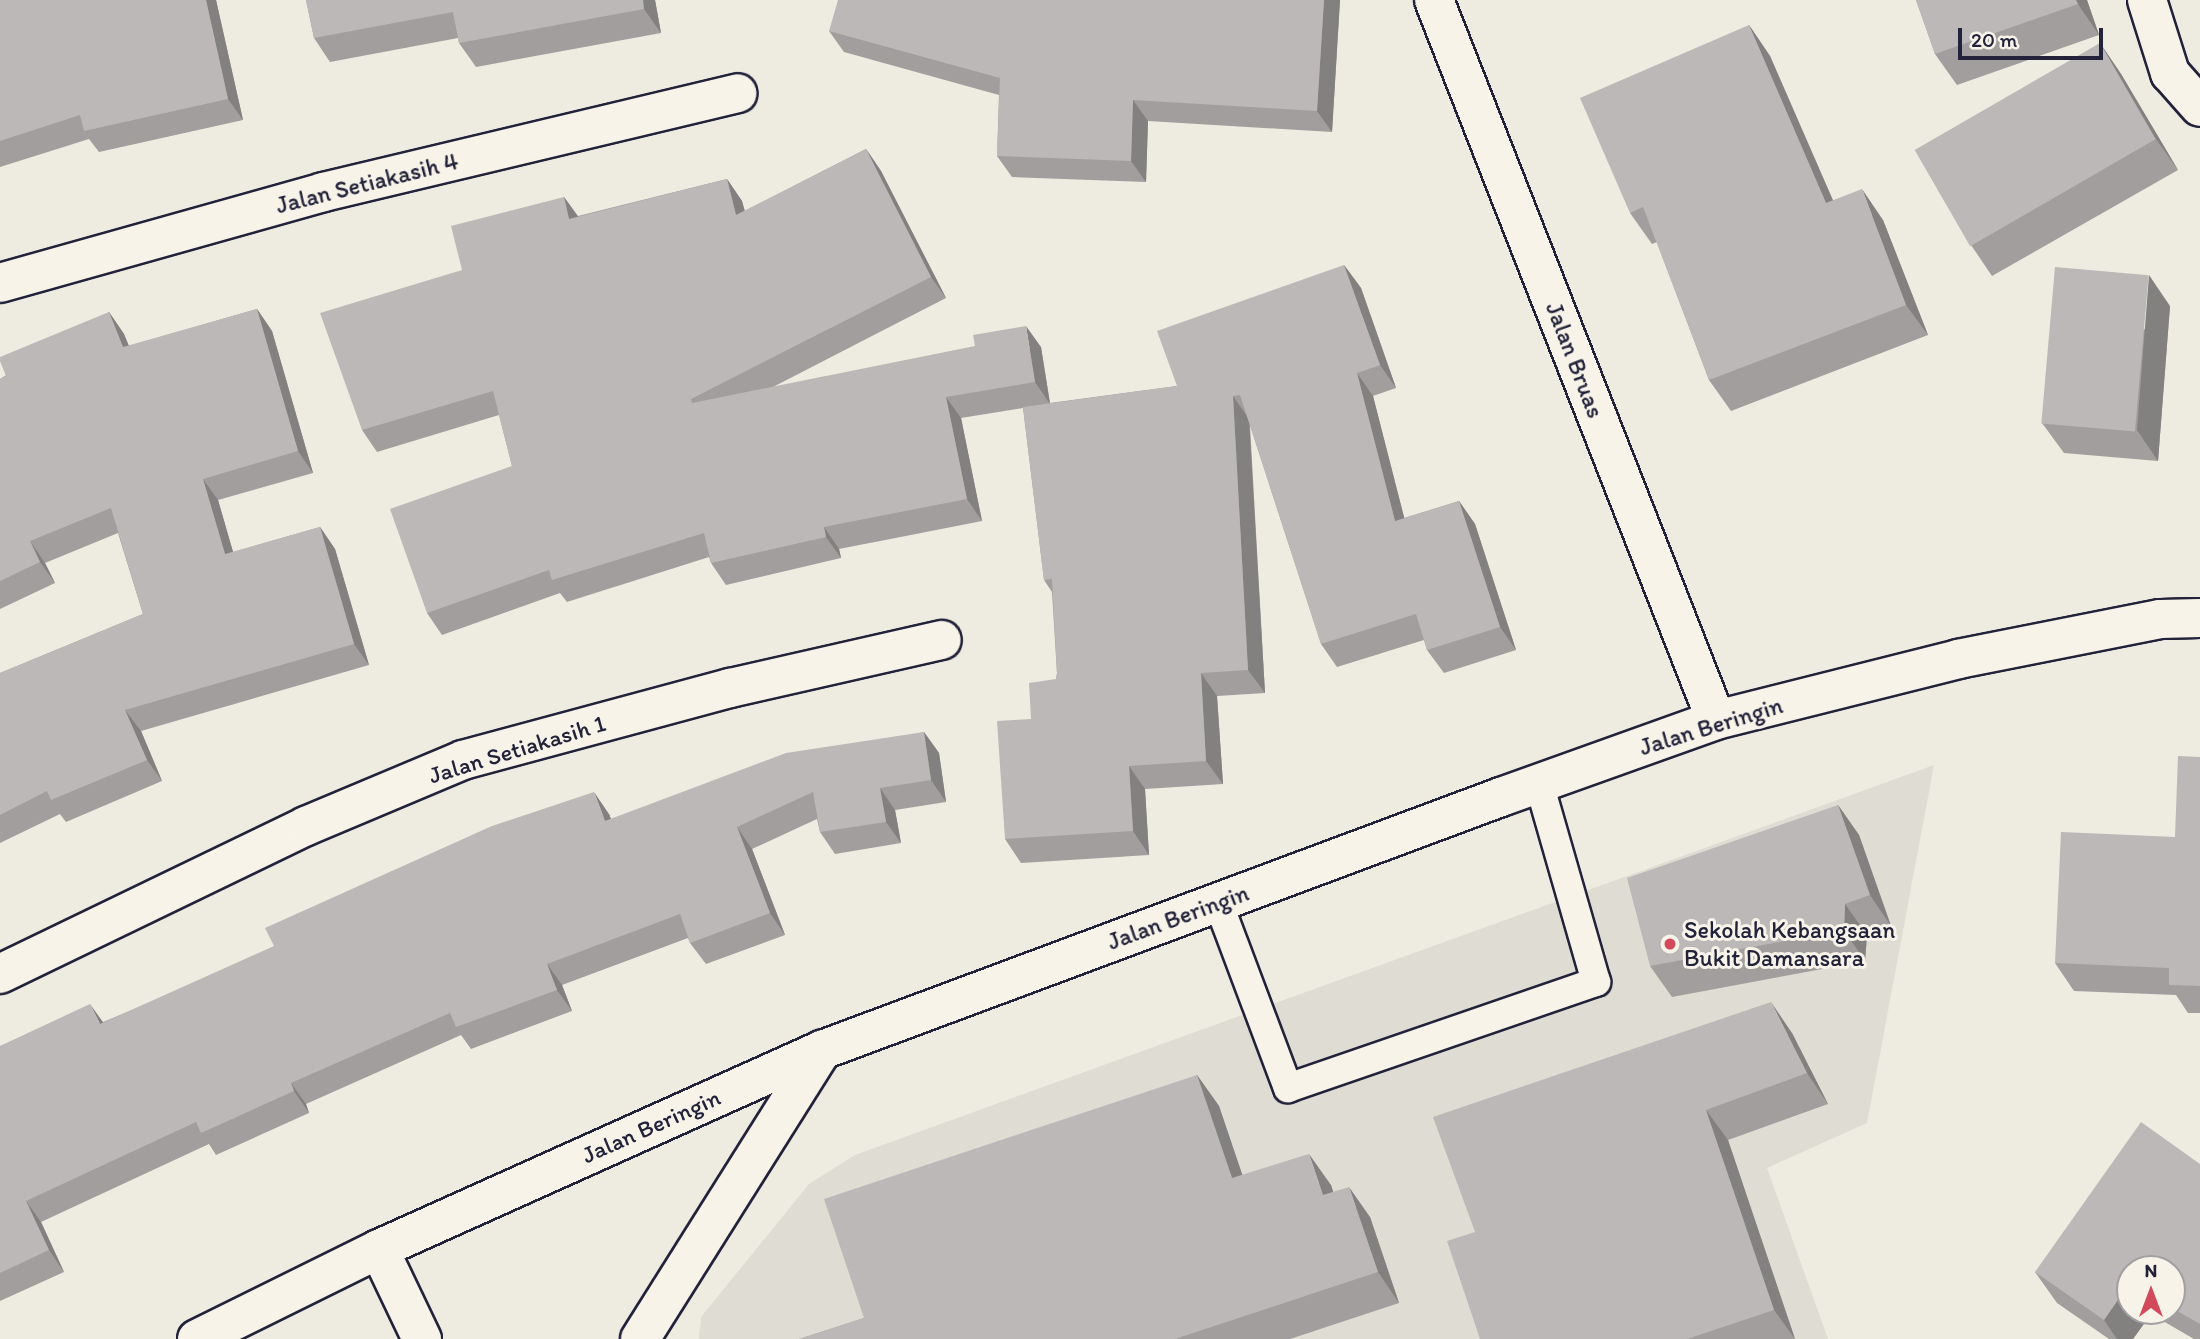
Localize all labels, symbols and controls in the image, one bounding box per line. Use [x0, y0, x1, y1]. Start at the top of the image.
scale bar [1962, 14, 2107, 58]
text: 20 m [1971, 27, 2017, 52]
street label: Jalan Setiakasih 4 [273, 146, 461, 220]
street label: Jalan Bruas [1540, 298, 1610, 422]
street label: Jalan Beringin [1636, 691, 1786, 761]
street label: Jalan Setiakasih 1 [425, 708, 609, 790]
street label: Jalan Beringin [1104, 878, 1252, 956]
place label: Sekolah Kebangsaan Bukit Damansara [1684, 916, 1895, 972]
marker: Sekolah Kebangsaan Bukit Damansara [1662, 936, 1678, 952]
street label: Jalan Beringin [578, 1083, 724, 1169]
north arrow [2116, 1255, 2186, 1325]
text: N [2145, 1259, 2157, 1282]

